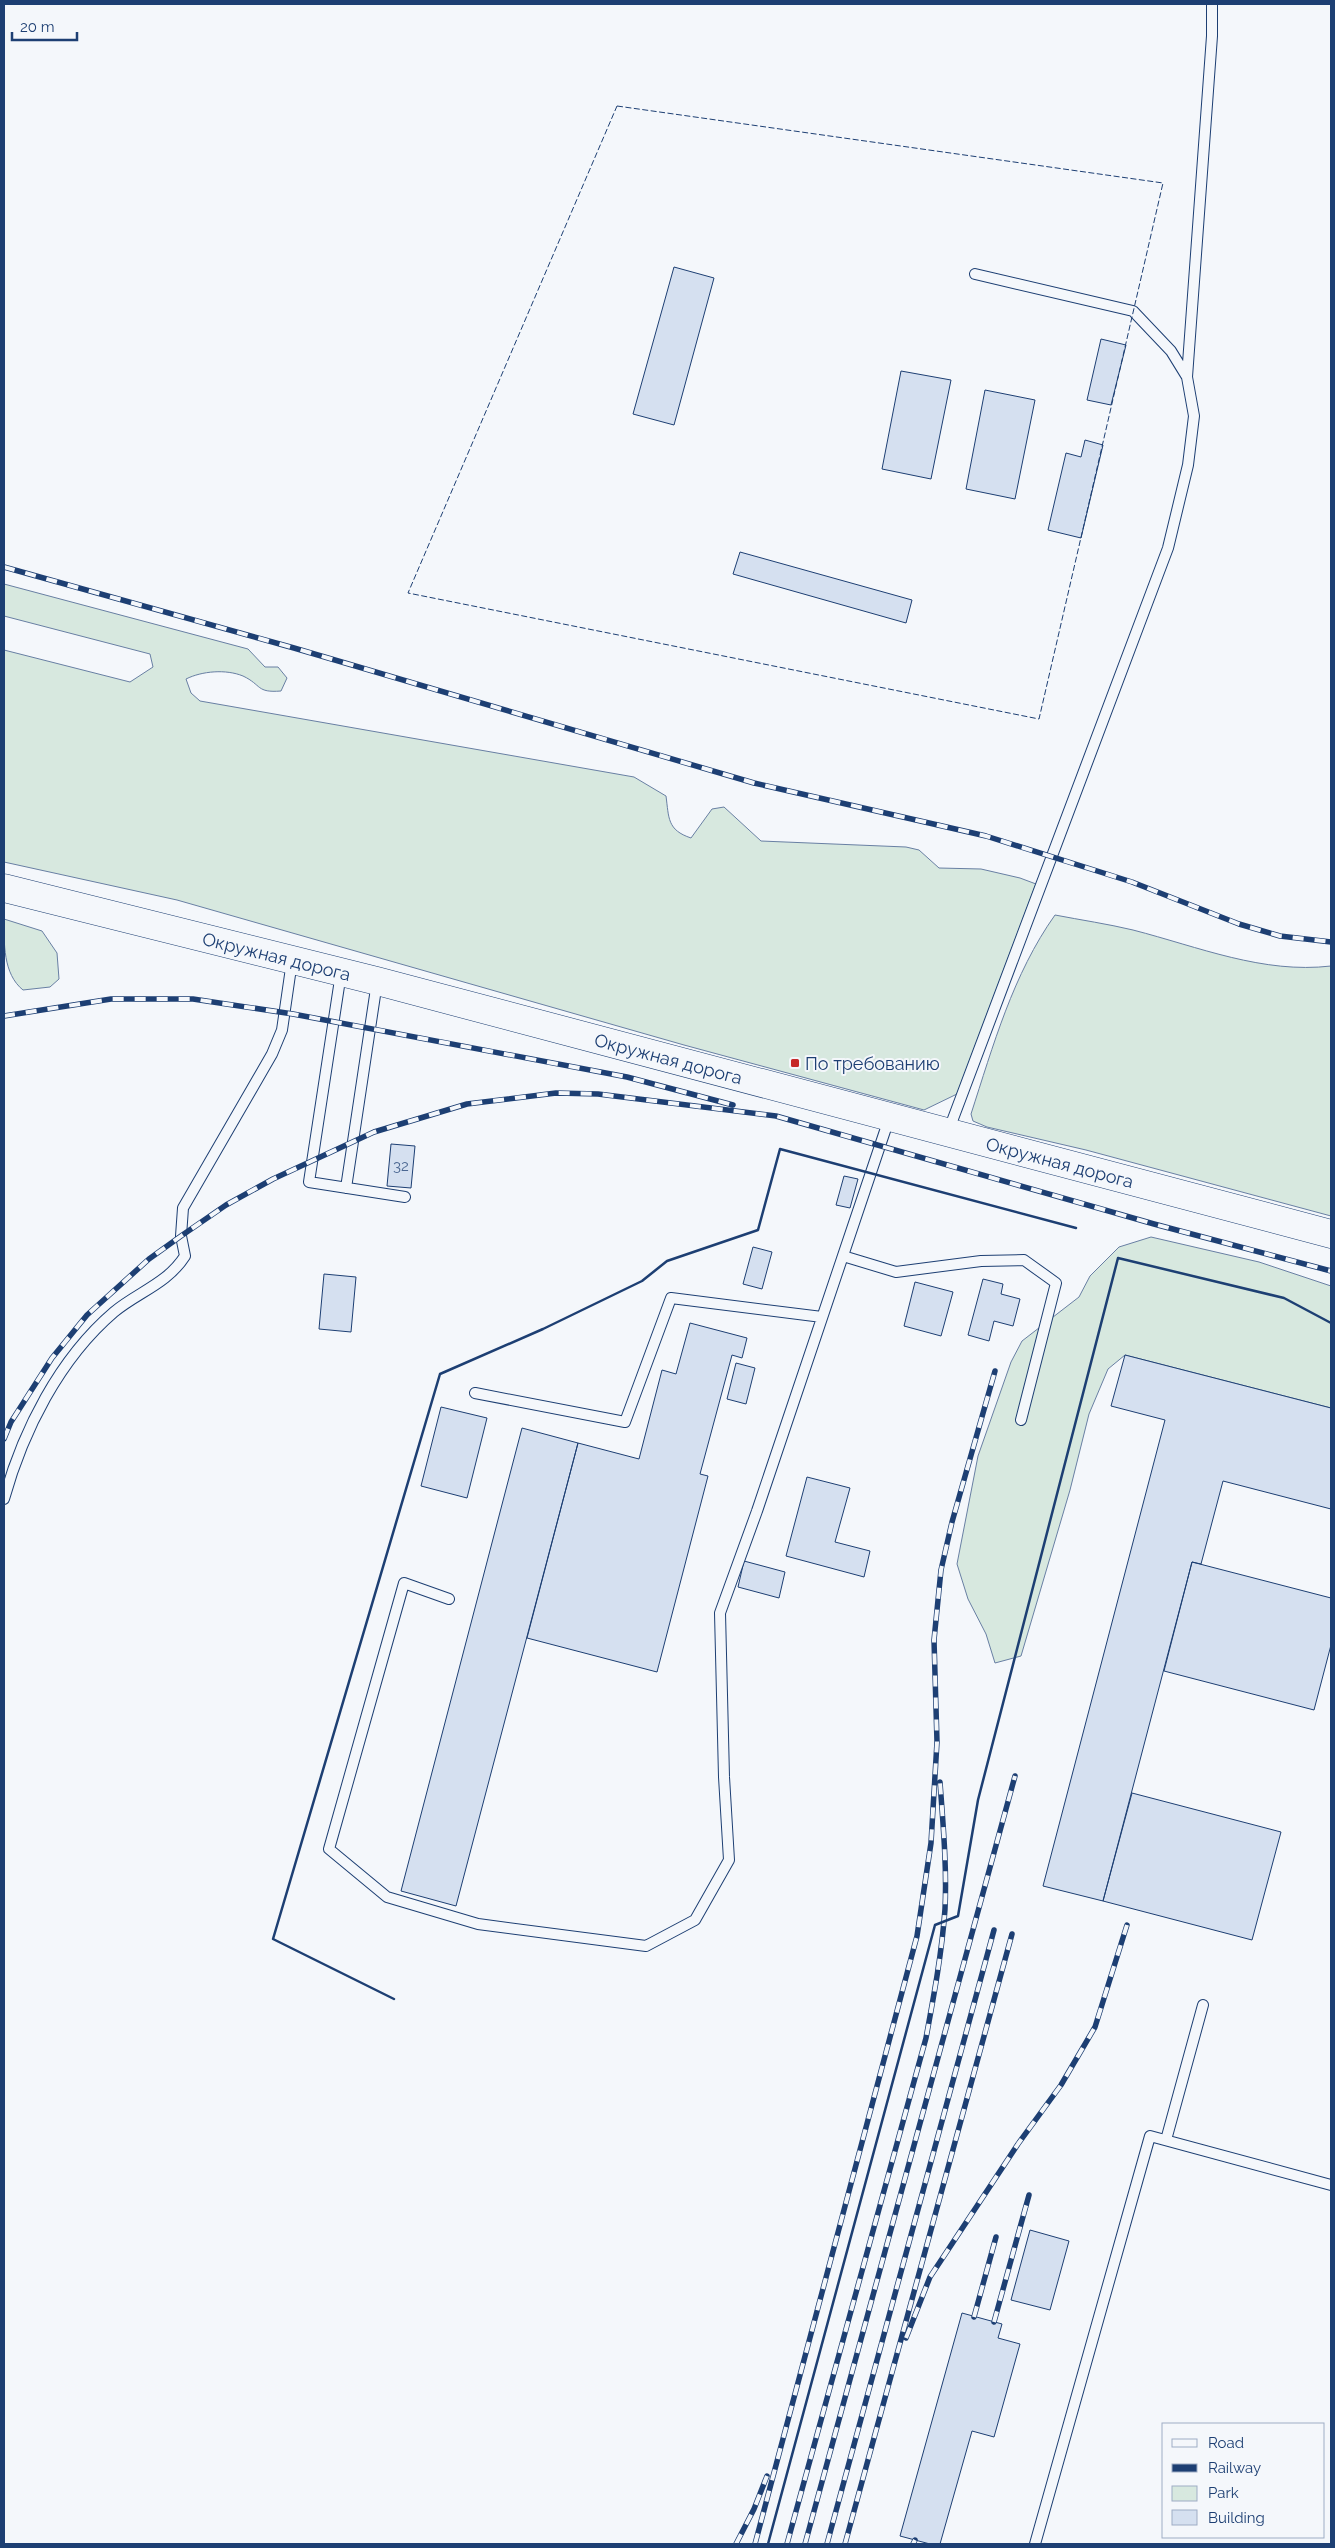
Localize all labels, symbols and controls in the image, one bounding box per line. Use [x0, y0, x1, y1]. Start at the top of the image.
scale bar [12, 10, 78, 42]
text: 20 m [20, 18, 55, 36]
street label: Окружная дорога [200, 927, 353, 985]
street label: Окружная дорога [592, 1029, 745, 1088]
place label: По требованию [805, 1053, 940, 1074]
marker: По требованию [789, 1057, 801, 1069]
street label: Окружная дорога [984, 1132, 1136, 1192]
house number: 32 [393, 1157, 409, 1175]
legend [1162, 2423, 1325, 2538]
text: Road [1208, 2434, 1244, 2452]
text: Railway [1208, 2459, 1261, 2477]
text: Park [1208, 2484, 1239, 2502]
text: Building [1208, 2509, 1265, 2527]

